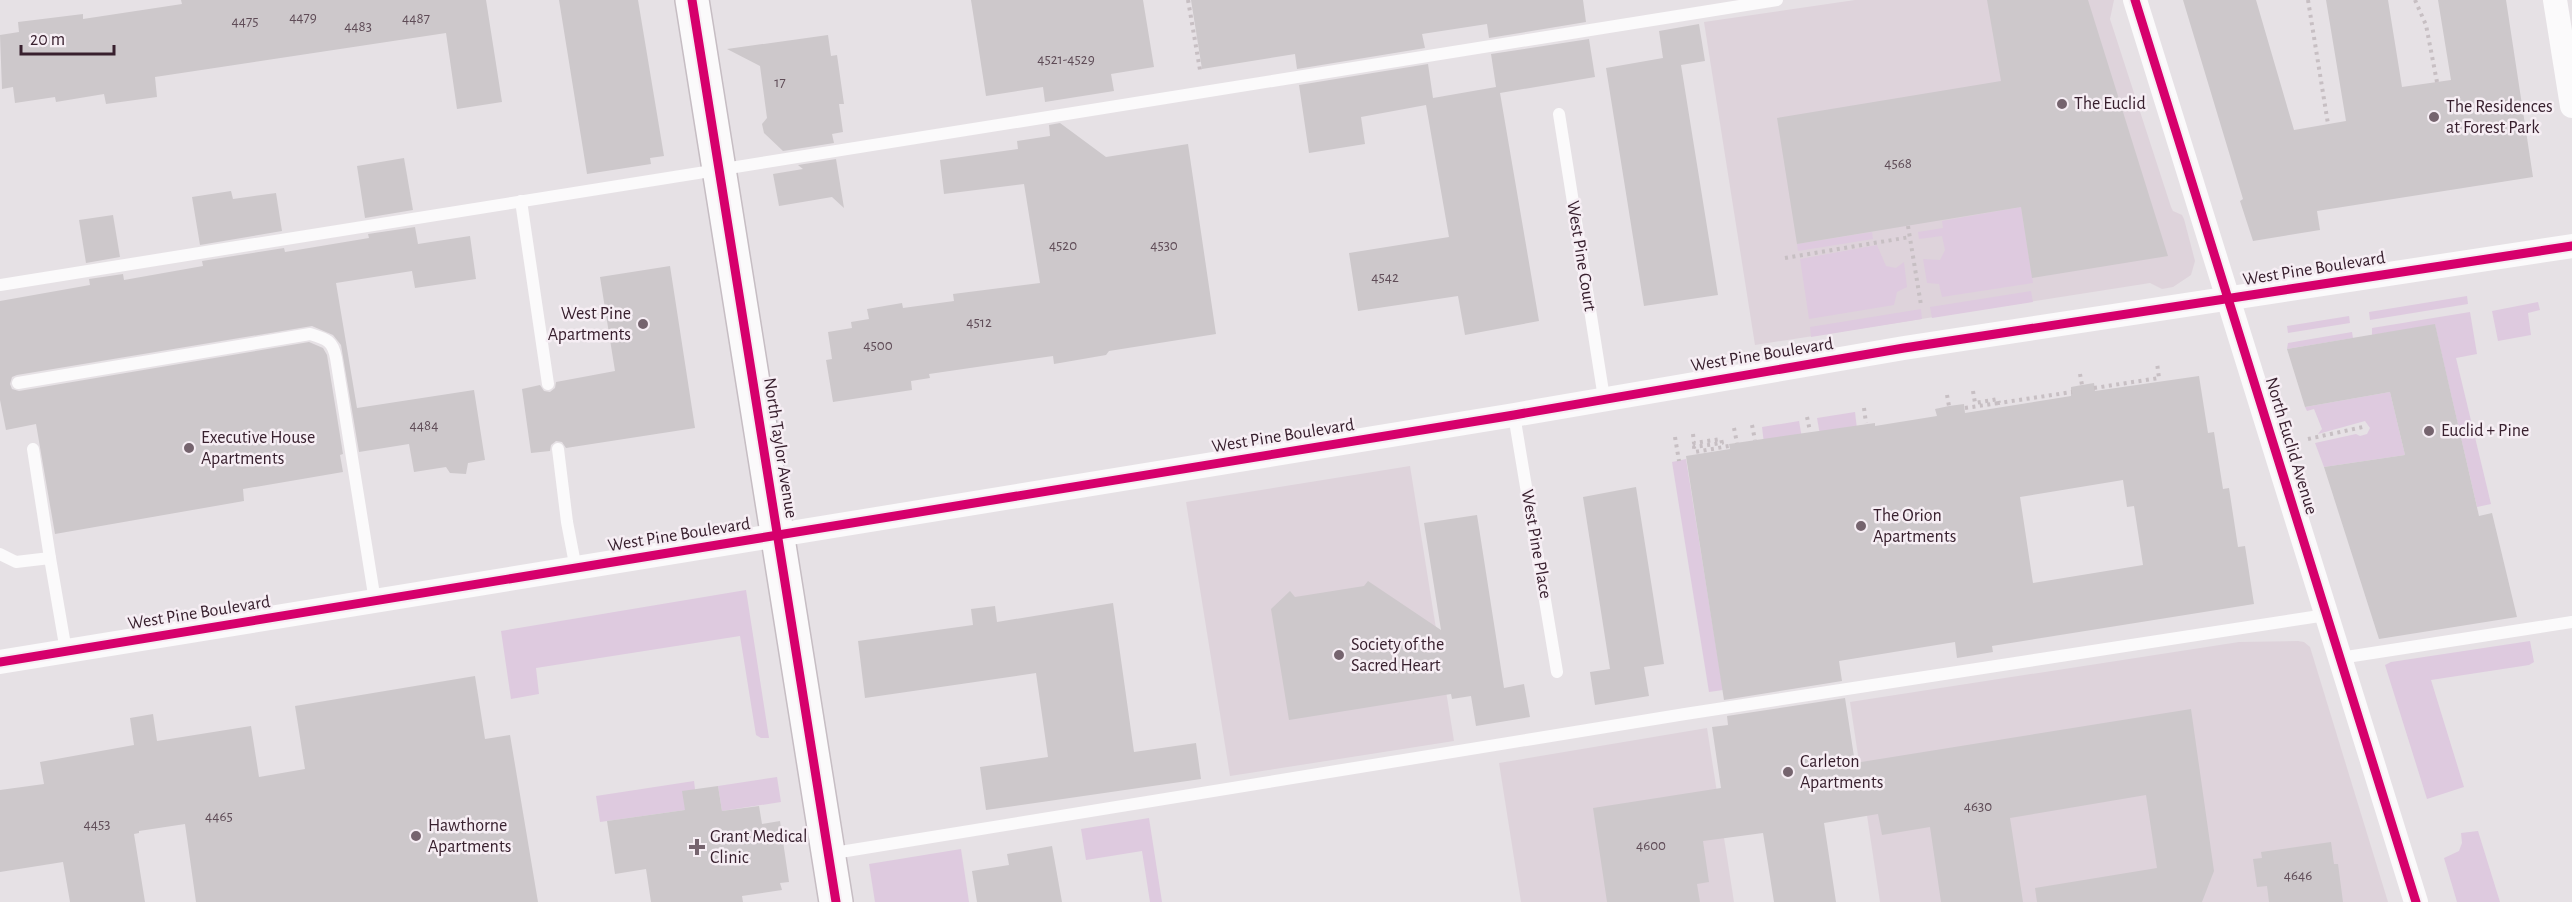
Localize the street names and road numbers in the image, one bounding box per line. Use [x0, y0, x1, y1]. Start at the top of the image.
street label: West Pine Court [1563, 199, 1599, 313]
street label: West Pine Boulevard [2241, 249, 2387, 289]
street label: West Pine Boulevard [1689, 335, 1835, 375]
street label: North Euclid Avenue [2262, 375, 2320, 517]
street label: North Taylor Avenue [760, 376, 800, 520]
street label: West Pine Boulevard [1210, 416, 1356, 456]
street label: West Pine Place [1518, 488, 1554, 600]
street label: West Pine Boulevard [606, 515, 752, 555]
street label: West Pine Boulevard [126, 593, 272, 633]

